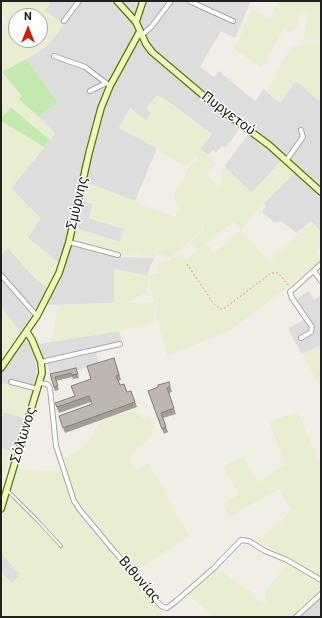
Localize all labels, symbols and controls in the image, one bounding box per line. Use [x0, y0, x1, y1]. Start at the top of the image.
north arrow [8, 8, 48, 48]
text: N [24, 10, 32, 23]
street label: Πυργετού [198, 88, 258, 140]
street label: Σμύρνης [64, 175, 92, 231]
street label: Σόλωνος [8, 405, 40, 465]
street label: Βιθυνίας [114, 554, 164, 606]

